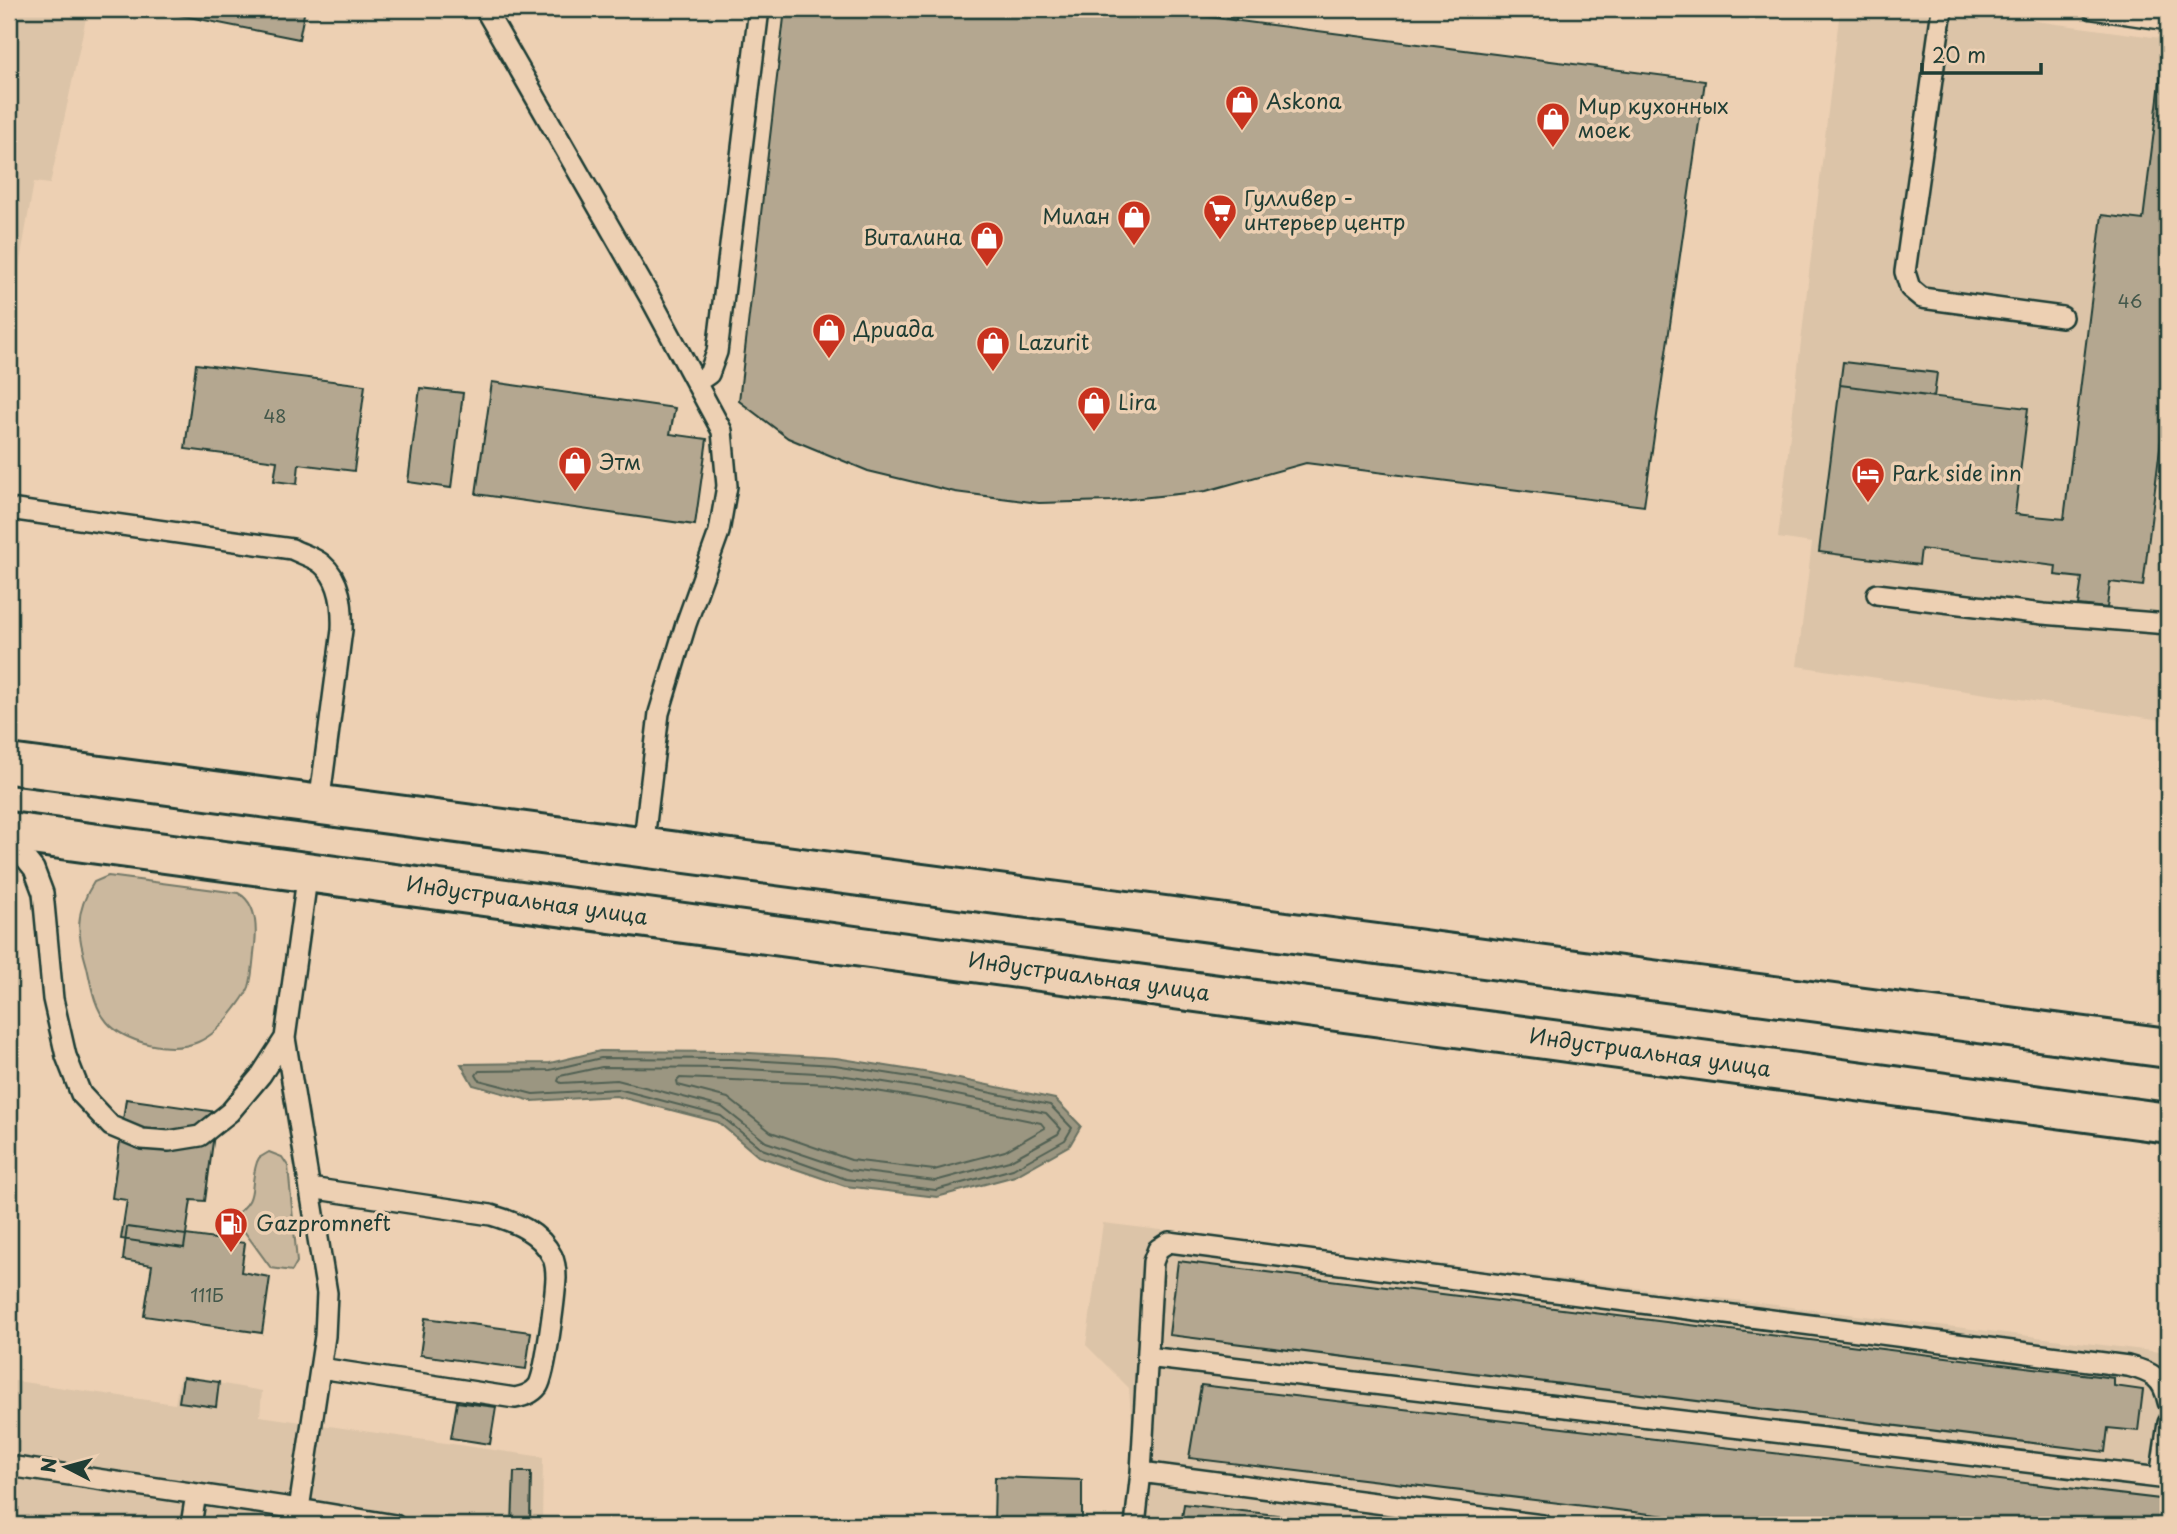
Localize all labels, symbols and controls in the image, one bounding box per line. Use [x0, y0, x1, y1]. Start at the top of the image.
scale bar [1922, 32, 2040, 76]
text: 20 m [1932, 38, 1986, 70]
shop icon: Askona [1223, 83, 1261, 132]
place label: Askona [1266, 84, 1342, 116]
place label: Мир кухонных моек [1578, 89, 1728, 145]
shop icon: Мир кухонных моек [1534, 100, 1572, 149]
place label: Гулливер - интерьер центр [1244, 181, 1405, 237]
supermarket icon: Гулливер - интерьер центр [1201, 192, 1239, 241]
shop icon: Милан [1115, 198, 1153, 247]
place label: Милан [1042, 199, 1110, 231]
shop icon: Виталина [968, 219, 1006, 268]
place label: Виталина [863, 220, 963, 252]
house number: 46 [2118, 287, 2142, 314]
shop icon: Дриада [810, 311, 848, 360]
place label: Дриада [853, 312, 935, 344]
shop icon: Lazurit [974, 324, 1012, 373]
place label: Lazurit [1018, 325, 1089, 357]
shop icon: Lira [1075, 384, 1113, 433]
place label: Lira [1118, 385, 1157, 417]
house number: 48 [263, 402, 287, 429]
shop icon: Этм [556, 444, 594, 493]
place label: Этм [599, 445, 641, 477]
hotel icon: Park side inn [1849, 455, 1887, 504]
place label: Park side inn [1892, 456, 2022, 488]
street label: Индустриальная улица [405, 866, 651, 932]
street label: Индустриальная улица [967, 942, 1213, 1008]
street label: Индустриальная улица [1528, 1018, 1774, 1084]
fuel station icon: Gazpromneft [212, 1205, 250, 1254]
place label: Gazpromneft [256, 1206, 391, 1238]
house number: 111Б [190, 1281, 224, 1308]
north arrow [32, 1432, 102, 1502]
text: N [33, 1456, 63, 1474]

